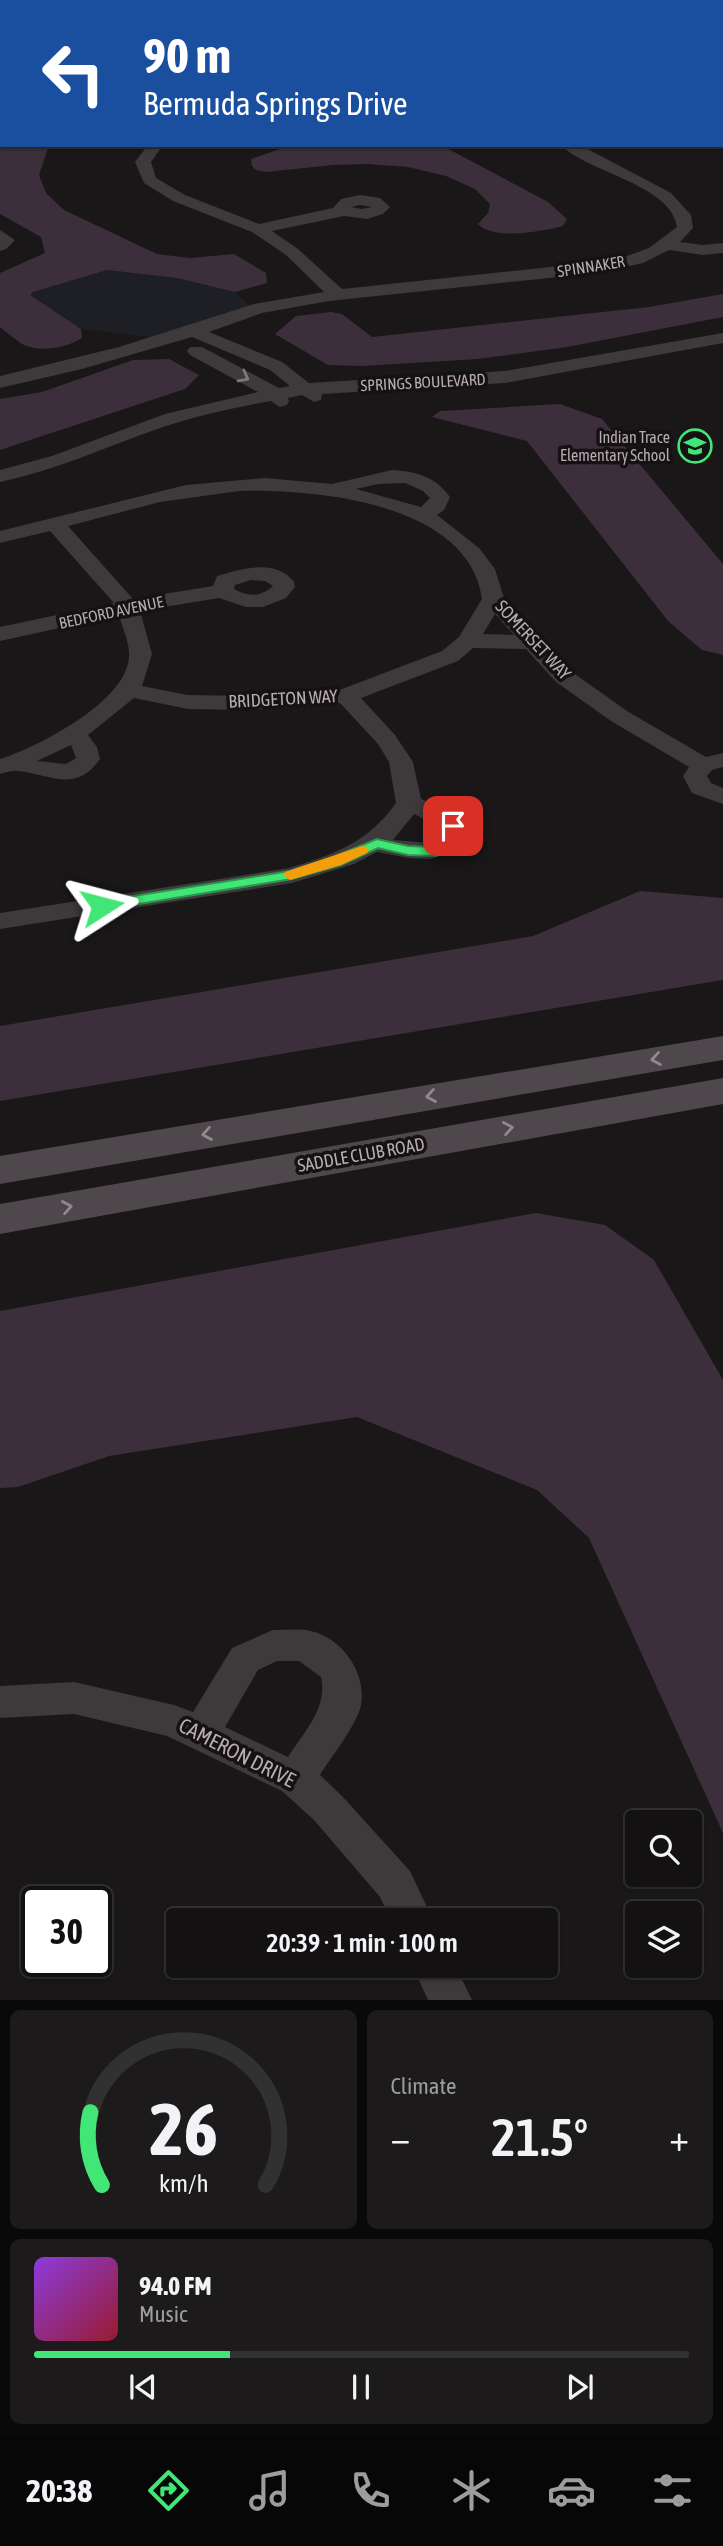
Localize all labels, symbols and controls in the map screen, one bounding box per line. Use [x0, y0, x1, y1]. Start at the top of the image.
text: 90 m [143, 27, 231, 83]
icon: left [28, 28, 119, 119]
text: Bermuda Springs Drive [143, 85, 408, 122]
street label: SPINNAKER [556, 252, 626, 280]
one-way arrow [237, 368, 249, 382]
street label: SPRINGS BOULEVARD [360, 370, 486, 394]
school or university icon: Indian Trace Elementary School [676, 427, 714, 465]
place label: Indian Trace Elementary School [560, 428, 671, 465]
street label: BEDFORD AVENUE [57, 592, 165, 632]
street label: SOMERSET WAY [491, 596, 575, 684]
street label: BRIDGETON WAY [228, 685, 338, 712]
pin [423, 796, 483, 856]
icon: arrive [434, 807, 472, 845]
position arrow [65, 869, 139, 943]
one-way arrow [650, 1051, 662, 1066]
one-way arrow [425, 1088, 437, 1103]
one-way arrow [502, 1122, 514, 1137]
one-way arrow [201, 1126, 213, 1141]
street label: SADDLE CLUB ROAD [296, 1133, 426, 1176]
one-way arrow [61, 1200, 73, 1215]
street label: CAMERON DRIVE [175, 1712, 300, 1792]
map controls [625, 1810, 702, 1978]
button: search [625, 1810, 702, 1887]
speed limit sign: 30 [21, 1886, 112, 1977]
button: layers [625, 1901, 702, 1978]
text: 20:39 · 1 min · 100 m [266, 1928, 458, 1958]
text: Climate [391, 2073, 456, 2099]
text: 26 [149, 2088, 217, 2171]
text: 21.5° [491, 2107, 588, 2167]
text: − [391, 2116, 410, 2159]
text: + [669, 2116, 689, 2159]
text: km/h [158, 2169, 208, 2197]
text: 94.0 FM [139, 2271, 212, 2301]
text: Music [139, 2301, 187, 2327]
icon: previous [124, 2368, 162, 2406]
icon: pause [342, 2368, 380, 2406]
icon: next [561, 2368, 599, 2406]
icon: directions [144, 2466, 193, 2515]
icon: music [245, 2466, 294, 2515]
icon: phone [346, 2466, 395, 2515]
icon: climate [447, 2466, 496, 2515]
icon: car [547, 2466, 596, 2515]
icon: filters [648, 2466, 697, 2515]
text: 20:38 [26, 2472, 92, 2509]

